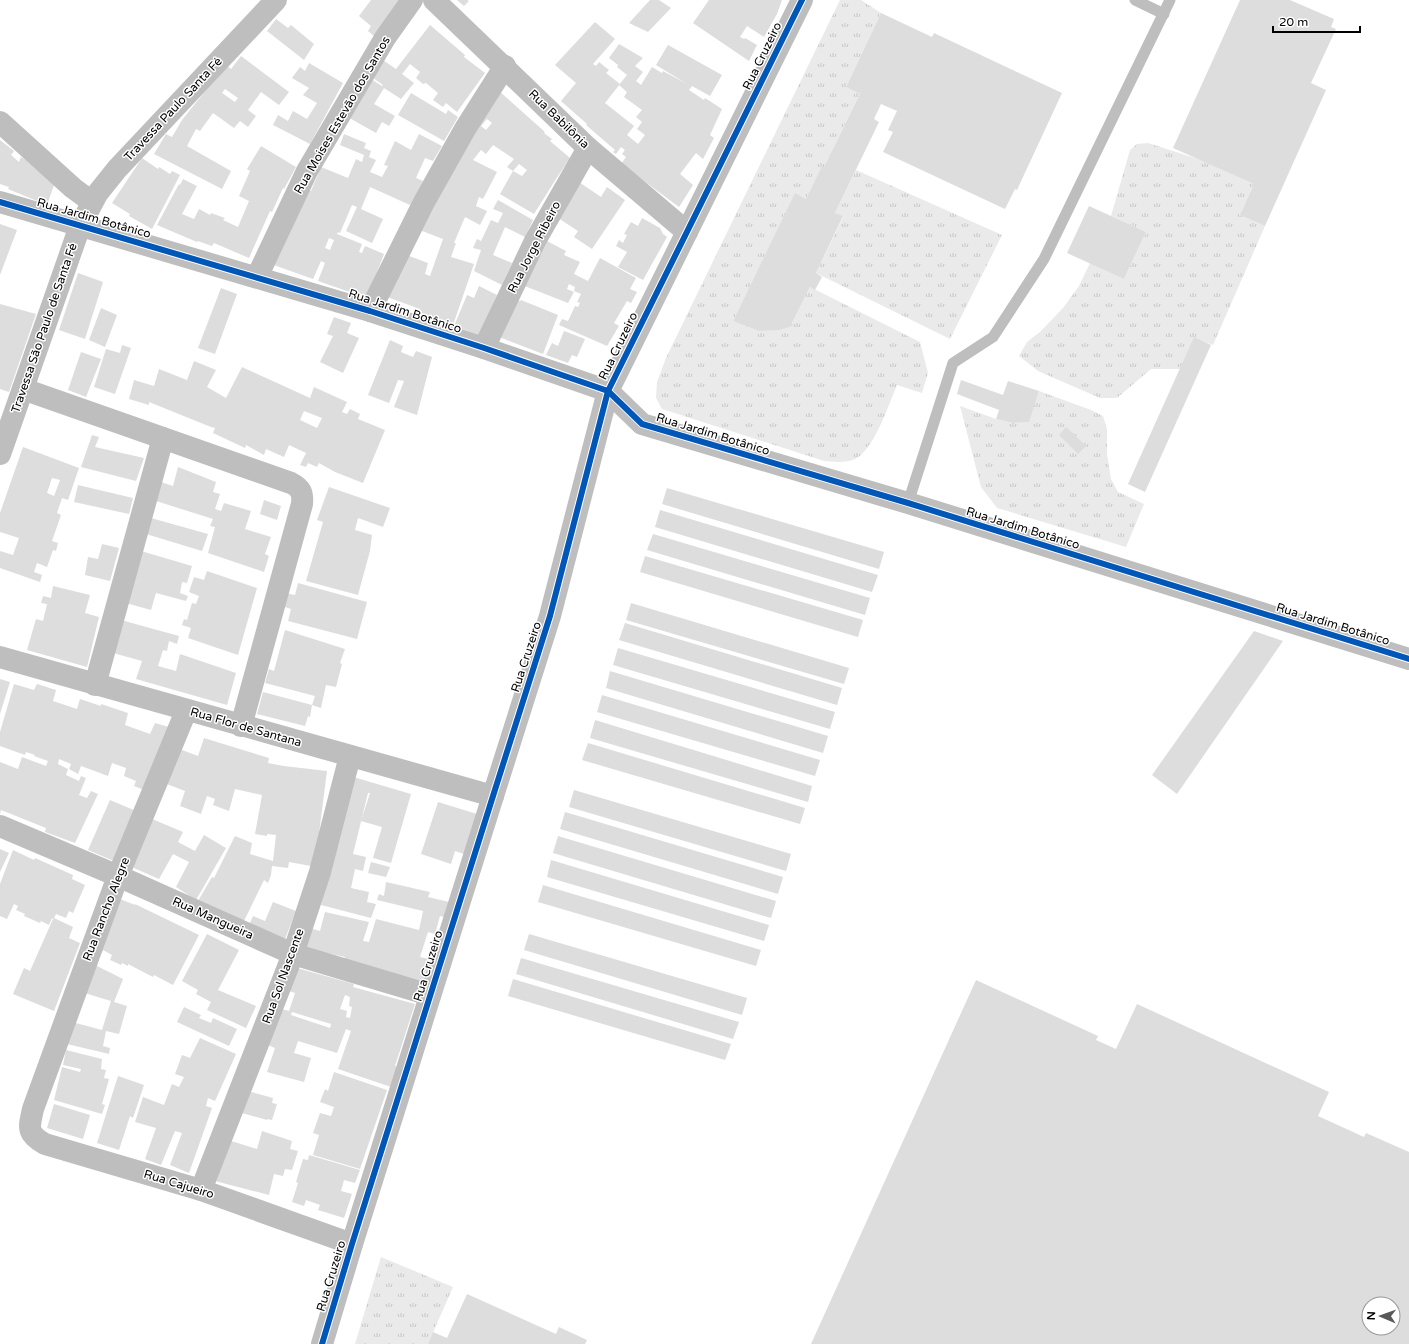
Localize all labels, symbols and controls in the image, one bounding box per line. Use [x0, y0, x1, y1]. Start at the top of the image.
scale bar [1273, 8, 1360, 34]
text: 20 m [1279, 15, 1308, 29]
street label: Rua Cruzeiro [740, 20, 784, 92]
street label: Rua Moises Estevão dos Santos [291, 34, 393, 196]
street label: Travessa Paulo Santa Fé [121, 54, 225, 164]
street label: Rua Babilônia [526, 87, 592, 151]
street label: Rua Jardim Botânico [35, 195, 153, 241]
street label: Rua Jorge Ribeiro [505, 199, 563, 295]
street label: Travessa São Paulo de Santa Fé [8, 241, 80, 415]
street label: Rua Jardim Botânico [347, 286, 463, 336]
street label: Rua Cruzeiro [596, 310, 640, 382]
street label: Rua Jardim Botânico [655, 410, 771, 458]
street label: Rua Jardim Botânico [965, 504, 1081, 552]
street label: Rua Jardim Botânico [1275, 600, 1391, 648]
street label: Rua Cruzeiro [508, 620, 544, 694]
street label: Rua Flor de Santana [189, 704, 303, 750]
street label: Rua Rancho Alegre [80, 855, 132, 963]
street label: Rua Mangueira [170, 894, 256, 942]
street label: Rua Sol Nascente [259, 926, 307, 1025]
street label: Rua Cruzeiro [411, 929, 445, 1003]
street label: Rua Cajueiro [142, 1167, 216, 1201]
street label: Rua Cruzeiro [314, 1239, 348, 1313]
north arrow [1361, 1296, 1401, 1336]
text: N [1365, 1311, 1378, 1320]

